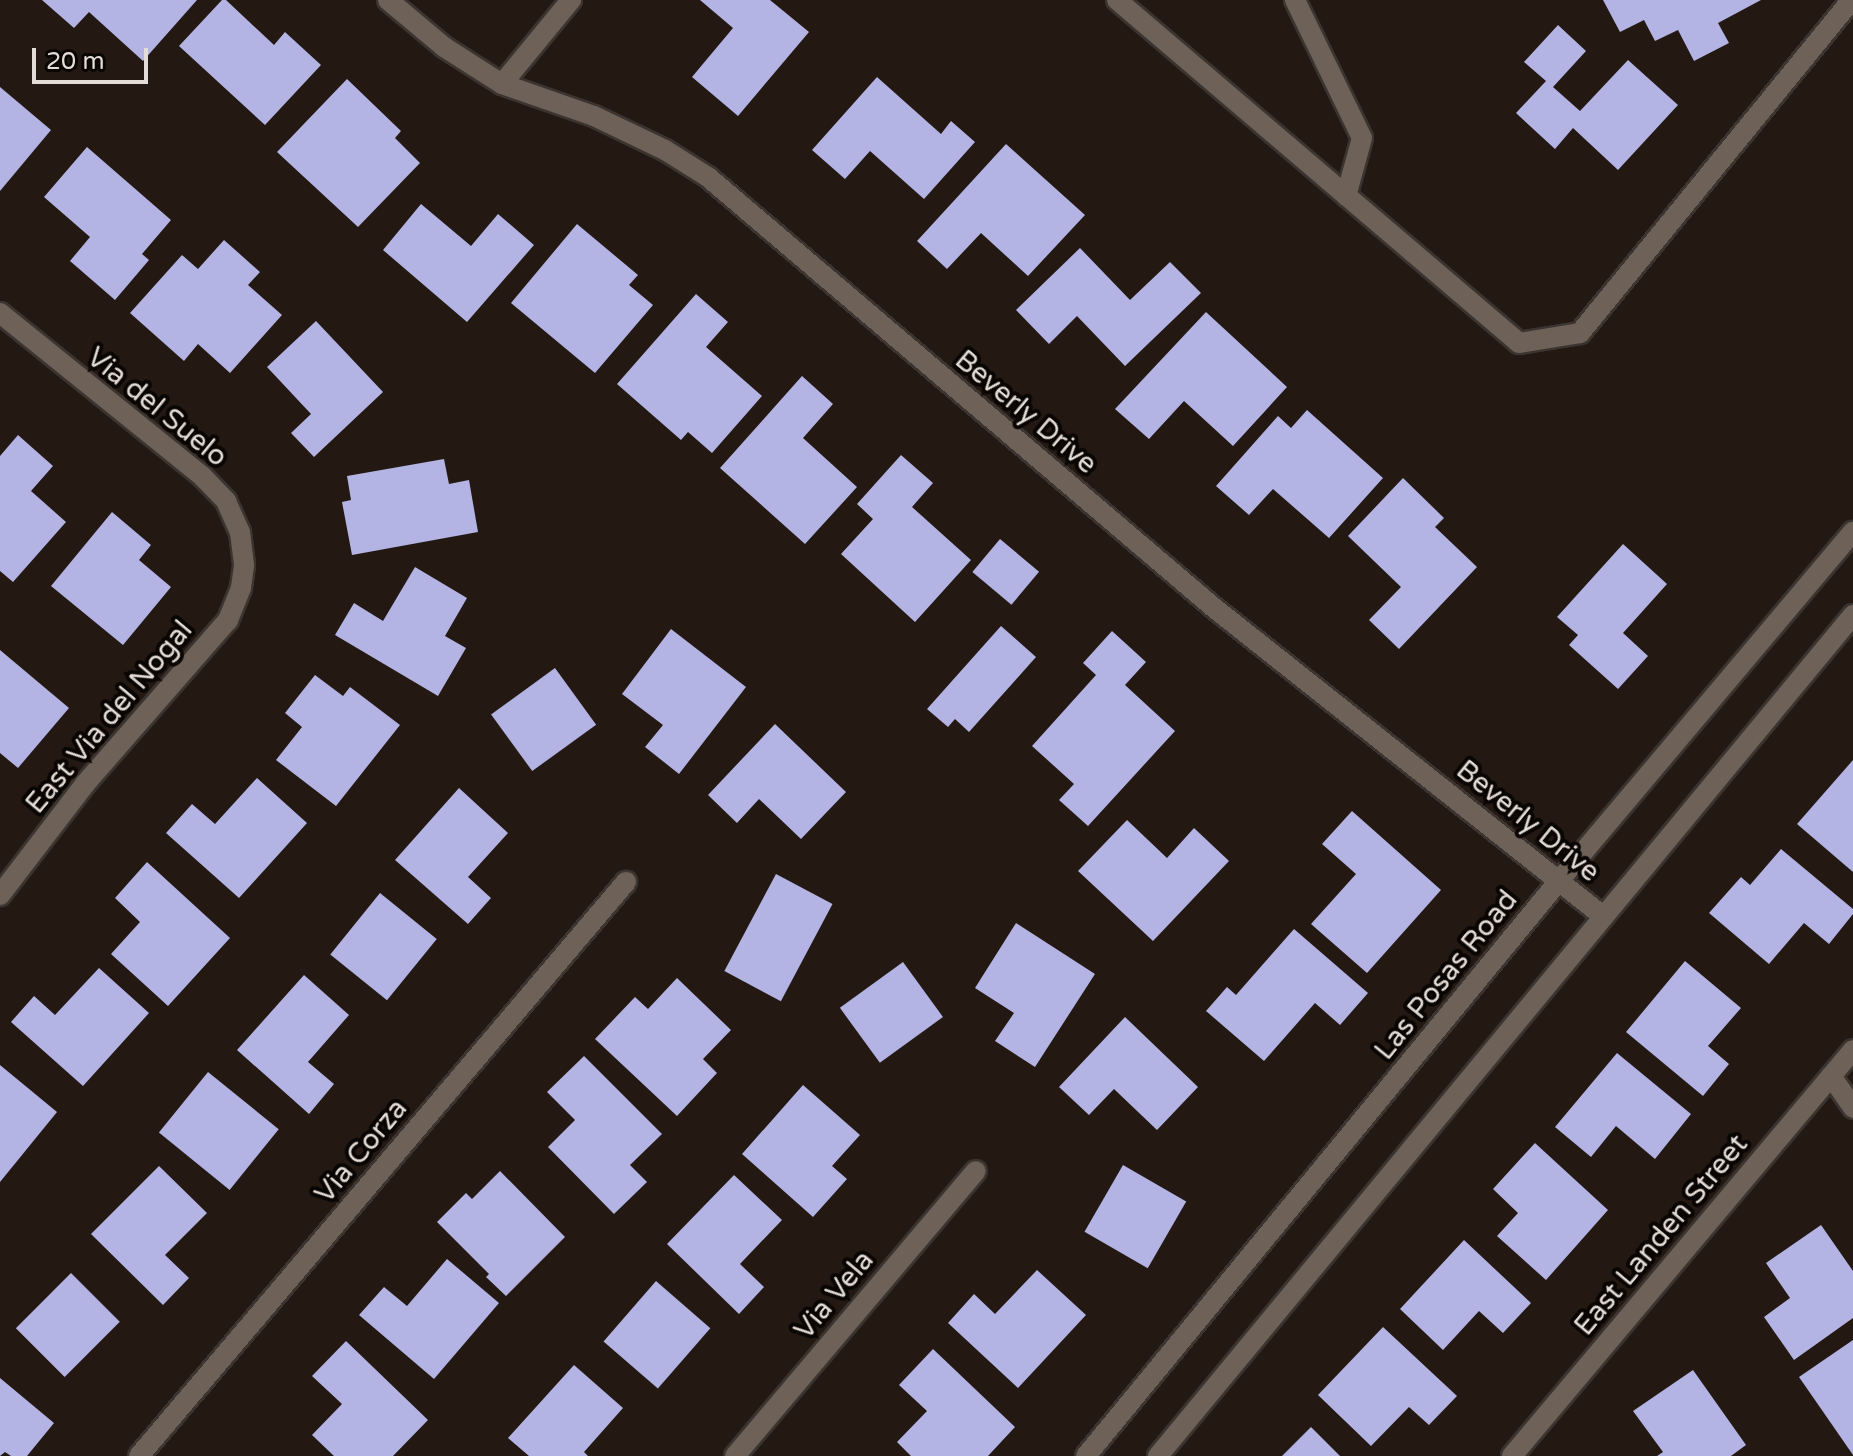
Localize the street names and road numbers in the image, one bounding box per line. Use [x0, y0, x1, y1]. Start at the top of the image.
street label: Via del Suelo [80, 340, 234, 474]
street label: Beverly Drive [948, 343, 1104, 481]
street label: East Via del Nogal [19, 614, 199, 820]
street label: Beverly Drive [1450, 753, 1606, 889]
street label: Las Posas Road [1367, 883, 1525, 1067]
street label: Via Corza [308, 1092, 414, 1210]
street label: East Landen Street [1567, 1128, 1755, 1342]
street label: Via Vela [787, 1244, 881, 1346]

